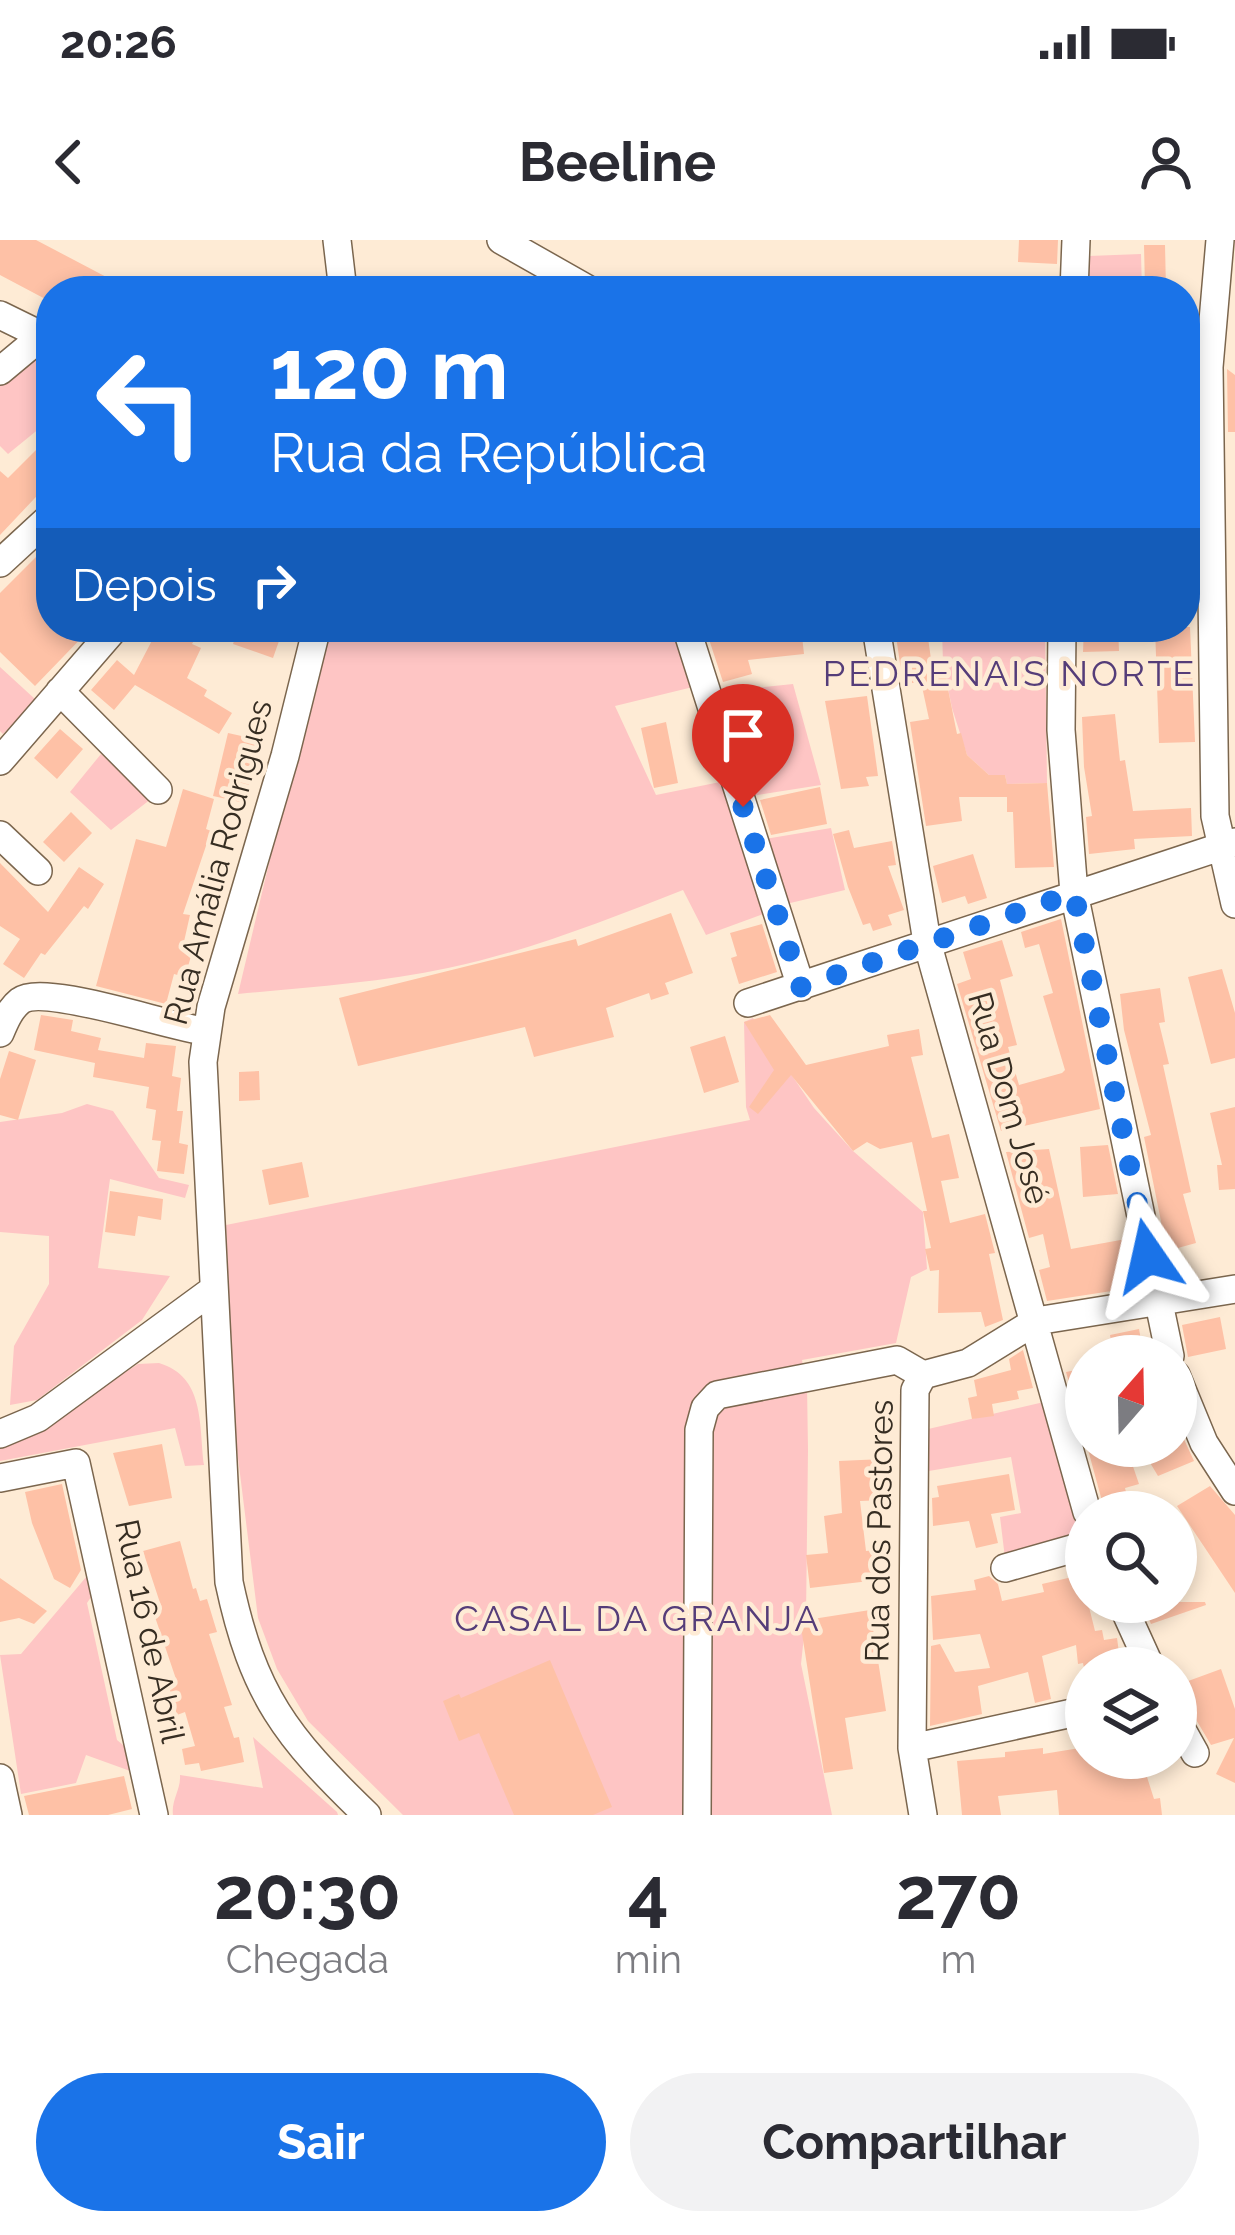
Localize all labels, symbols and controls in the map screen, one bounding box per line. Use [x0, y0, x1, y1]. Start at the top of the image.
text: 20:26 [60, 16, 177, 69]
icon: back [36, 129, 102, 195]
icon: person [1133, 129, 1199, 195]
text: Beeline [519, 130, 716, 194]
text: 120 m [270, 320, 509, 419]
icon: left [72, 324, 228, 480]
text: Rua da República [270, 421, 707, 485]
icon: right [241, 552, 307, 618]
text: Depois [72, 559, 217, 612]
district label: PEDRENAIS NORTE [823, 652, 1197, 694]
pin [692, 684, 794, 807]
street label: Rua Amália Rodrigues [156, 695, 280, 1029]
icon: arrive [710, 702, 776, 768]
street label: Rua Dom José [960, 987, 1058, 1209]
position arrow [1085, 1193, 1211, 1319]
north arrow [1065, 1335, 1197, 1467]
map controls [1065, 1335, 1197, 1779]
street label: Rua dos Pastores [857, 1399, 901, 1663]
button: search [1065, 1491, 1197, 1623]
street label: Rua 16 de Abril [107, 1516, 193, 1747]
district label: CASAL DA GRANJA [454, 1597, 822, 1639]
button: layers [1065, 1647, 1197, 1779]
text: 20:30 [214, 1851, 401, 1936]
text: 4 [628, 1851, 669, 1936]
text: 270 [896, 1851, 1021, 1936]
text: Chegada [226, 1936, 389, 1982]
text: min [615, 1936, 682, 1982]
text: m [941, 1936, 976, 1982]
button: Sair [36, 2073, 606, 2211]
button: Compartilhar [630, 2073, 1199, 2211]

